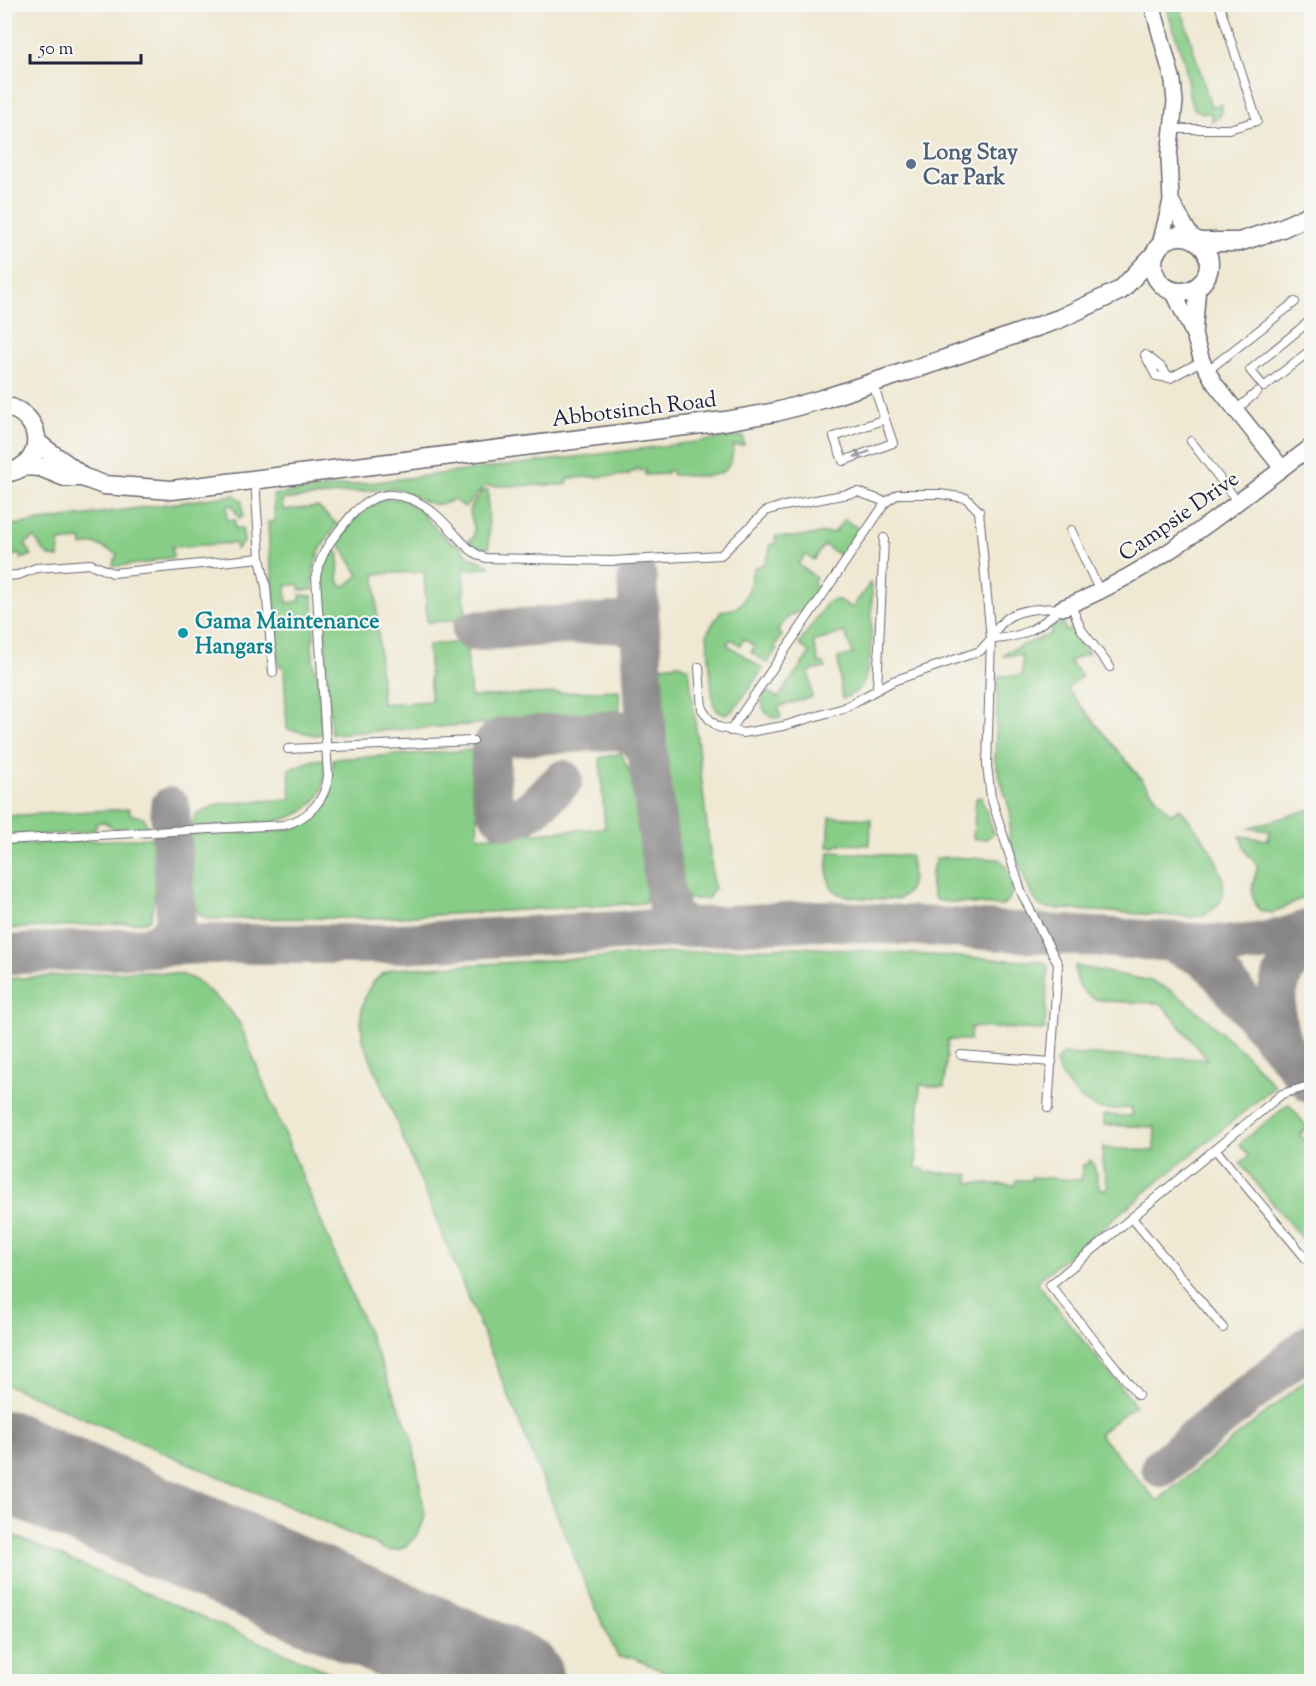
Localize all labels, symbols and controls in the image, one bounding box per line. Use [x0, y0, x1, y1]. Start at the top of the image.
scale bar [30, 27, 141, 65]
text: 50 m [38, 37, 74, 63]
place label: Long Stay Car Park [923, 138, 1018, 195]
marker: Long Stay Car Park [904, 157, 918, 171]
street label: Abbotsinch Road [550, 385, 718, 437]
one-way arrow [853, 450, 871, 459]
street label: Campsie Drive [1113, 464, 1246, 571]
place label: Gama Maintenance Hangars [195, 607, 379, 664]
marker: Gama Maintenance Hangars [176, 626, 190, 640]

